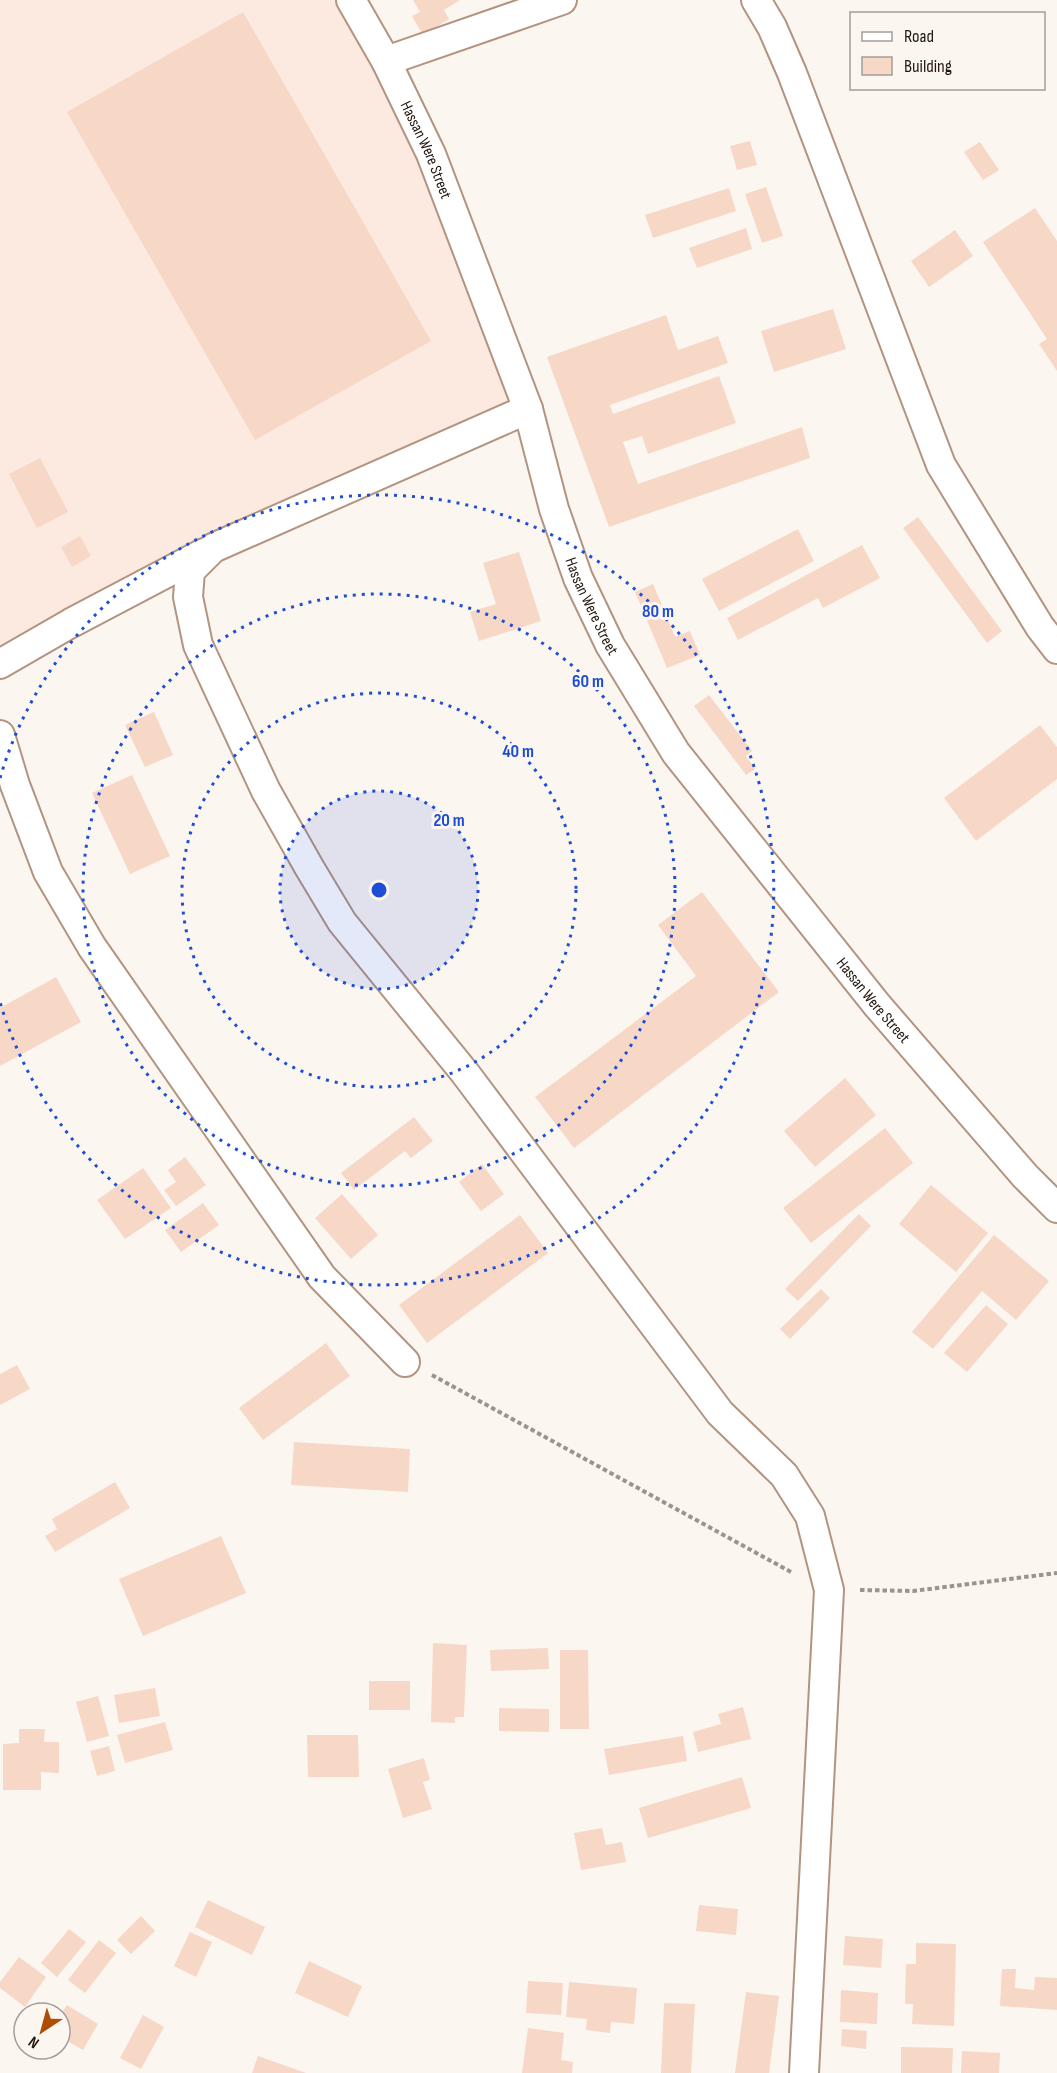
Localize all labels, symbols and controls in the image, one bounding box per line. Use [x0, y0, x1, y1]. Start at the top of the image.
legend [850, 12, 1045, 90]
text: Road [904, 26, 934, 47]
text: Building [904, 56, 952, 77]
street label: Hassan Were Street [396, 98, 455, 202]
street label: Hassan Were Street [561, 555, 622, 659]
text: 80 m [642, 601, 674, 622]
text: 60 m [572, 671, 604, 692]
text: 40 m [502, 741, 534, 762]
text: 20 m [433, 810, 465, 831]
centre of rings [369, 880, 389, 900]
street label: Hassan Were Street [832, 954, 914, 1047]
north arrow [12, 2001, 72, 2061]
text: N [25, 2032, 43, 2052]

